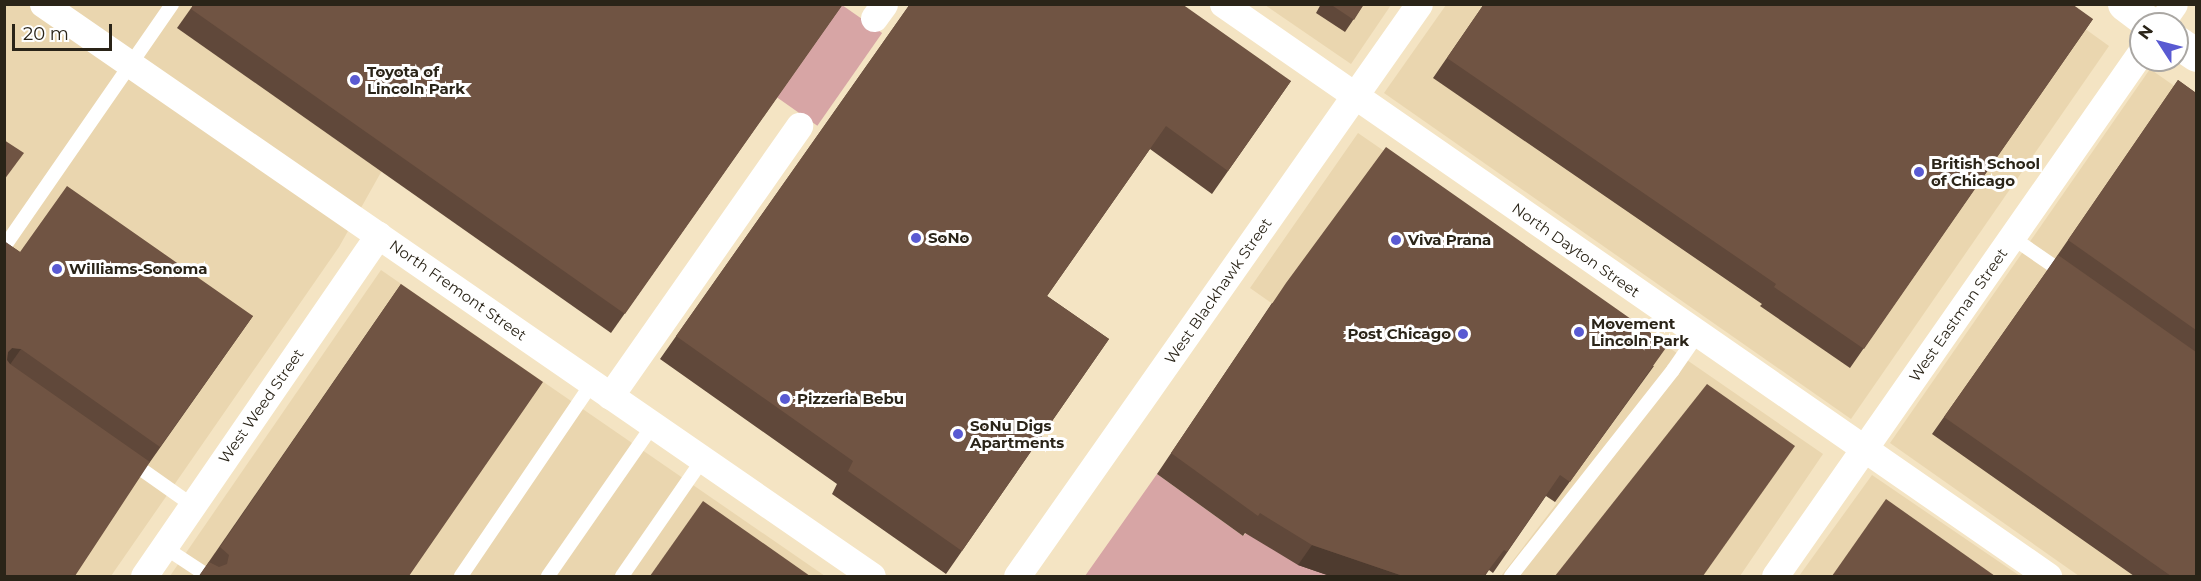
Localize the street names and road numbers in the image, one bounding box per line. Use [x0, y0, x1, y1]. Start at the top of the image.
street label: North Dayton Street [1509, 199, 1643, 301]
street label: West Blackhawk Street [1161, 215, 1275, 367]
street label: North Fremont Street [386, 236, 530, 344]
street label: West Eastman Street [1905, 245, 2011, 385]
street label: West Weed Street [215, 345, 307, 467]

